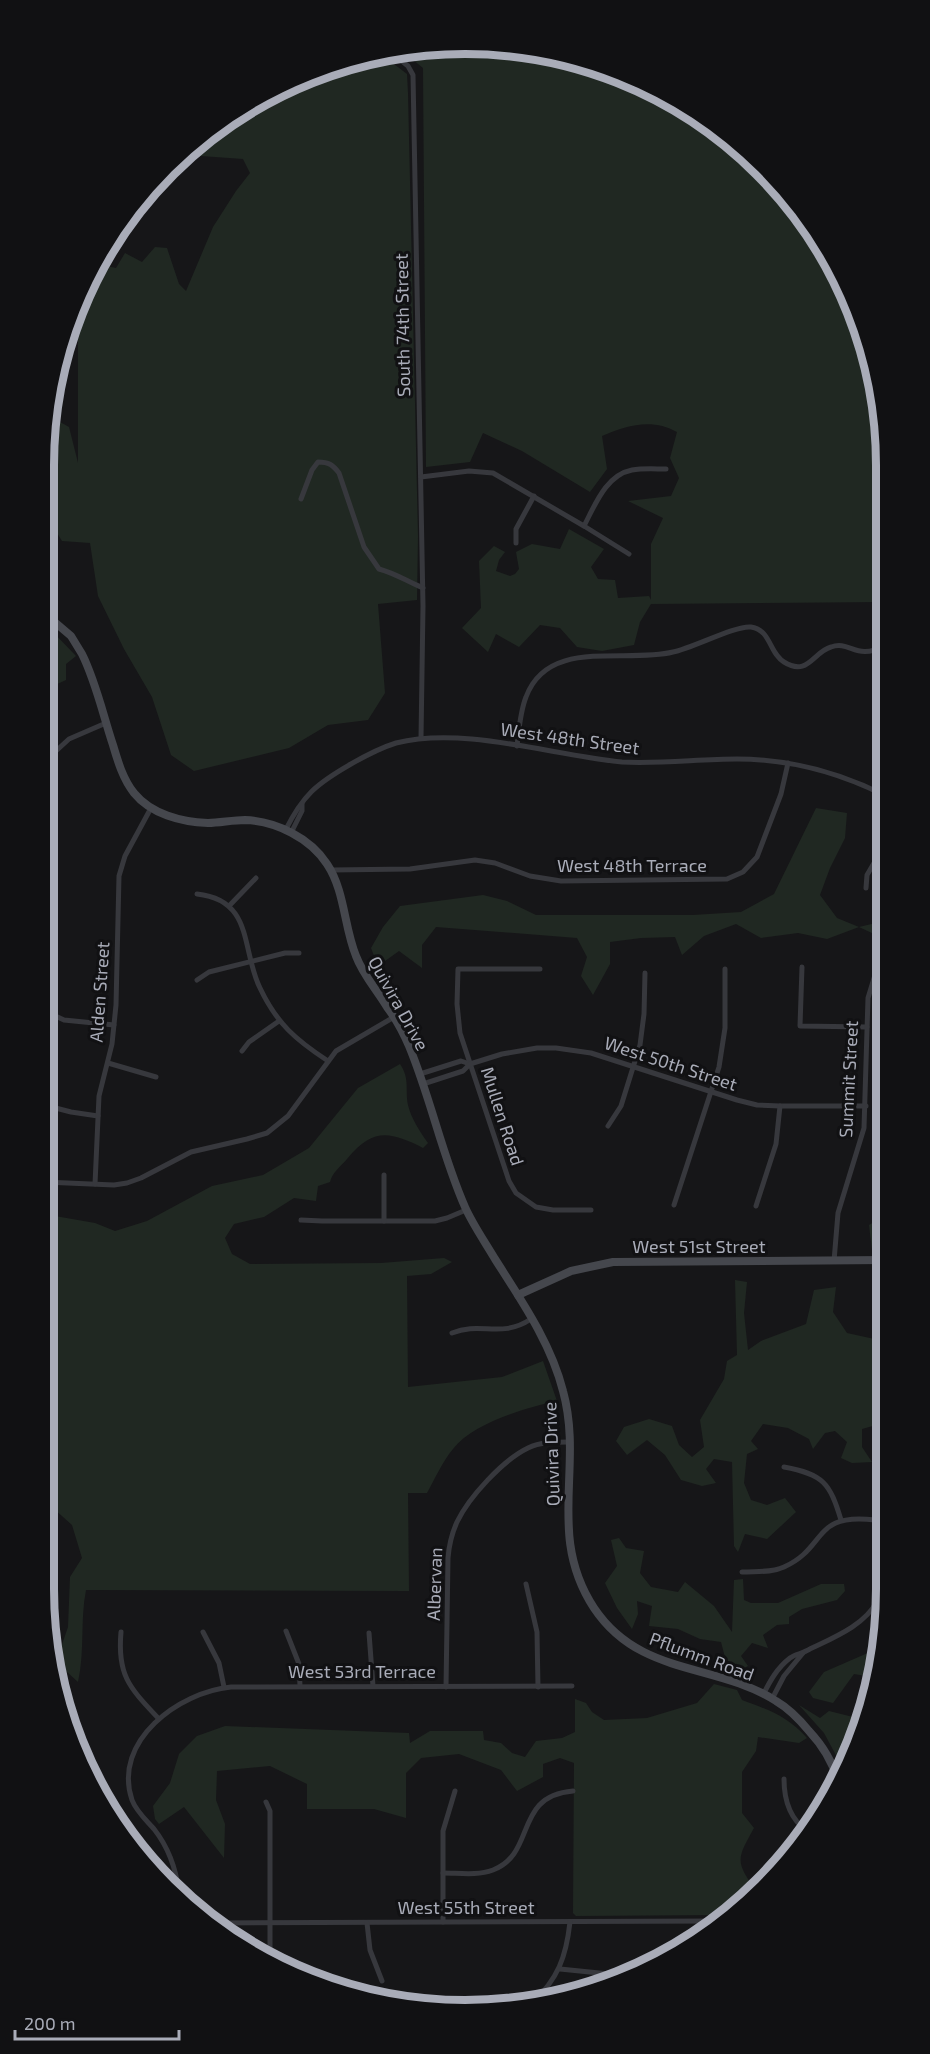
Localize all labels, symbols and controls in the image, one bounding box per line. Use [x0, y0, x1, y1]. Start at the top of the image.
street label: South 74th Street [390, 253, 414, 397]
street label: West 48th Street [499, 717, 641, 759]
street label: West 48th Terrace [557, 854, 707, 876]
street label: Alden Street [85, 941, 114, 1043]
street label: Quivira Drive [364, 952, 434, 1054]
street label: Summit Street [834, 1020, 862, 1138]
street label: West 50th Street [602, 1031, 740, 1095]
street label: Mullen Road [477, 1064, 529, 1168]
street label: West 51st Street [632, 1235, 766, 1257]
street label: Quivira Drive [538, 1401, 564, 1507]
street label: Albervan [422, 1547, 446, 1621]
street label: Pflumm Road [647, 1627, 757, 1685]
street label: West 53rd Terrace [288, 1660, 436, 1682]
street label: West 55th Street [397, 1896, 535, 1918]
scale bar [15, 2003, 178, 2041]
text: 200 m [24, 2012, 76, 2034]

